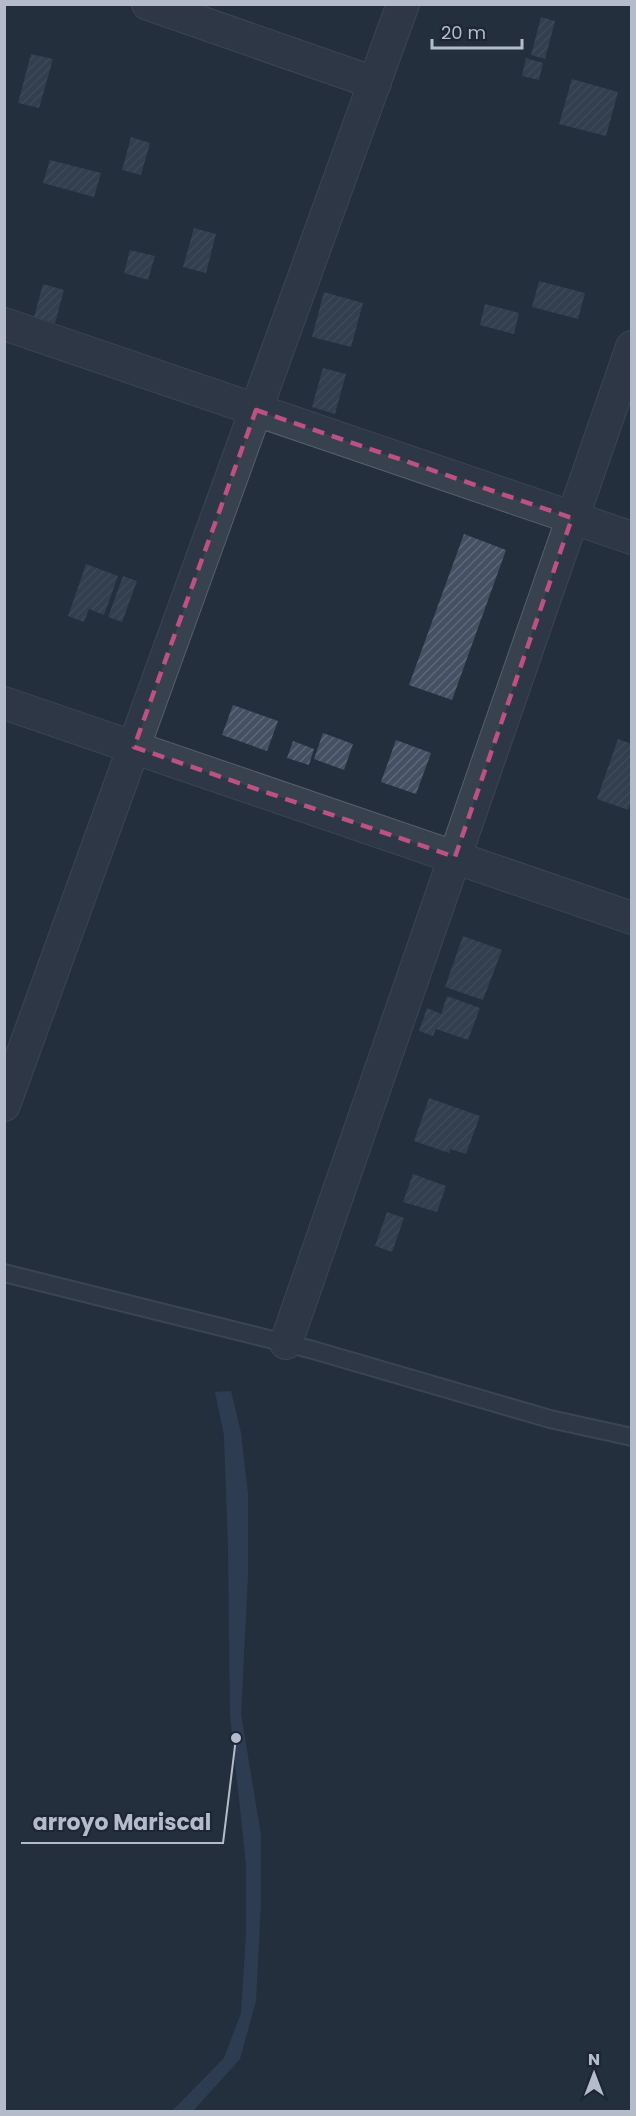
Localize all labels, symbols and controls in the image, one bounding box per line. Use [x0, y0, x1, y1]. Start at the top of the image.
scale bar [432, 12, 522, 50]
text: 20 m [441, 20, 486, 45]
callout: arroyo Mariscal [21, 1803, 223, 1843]
text: arroyo Mariscal [33, 1807, 211, 1838]
north arrow [564, 2044, 624, 2104]
text: N [588, 2048, 600, 2071]

